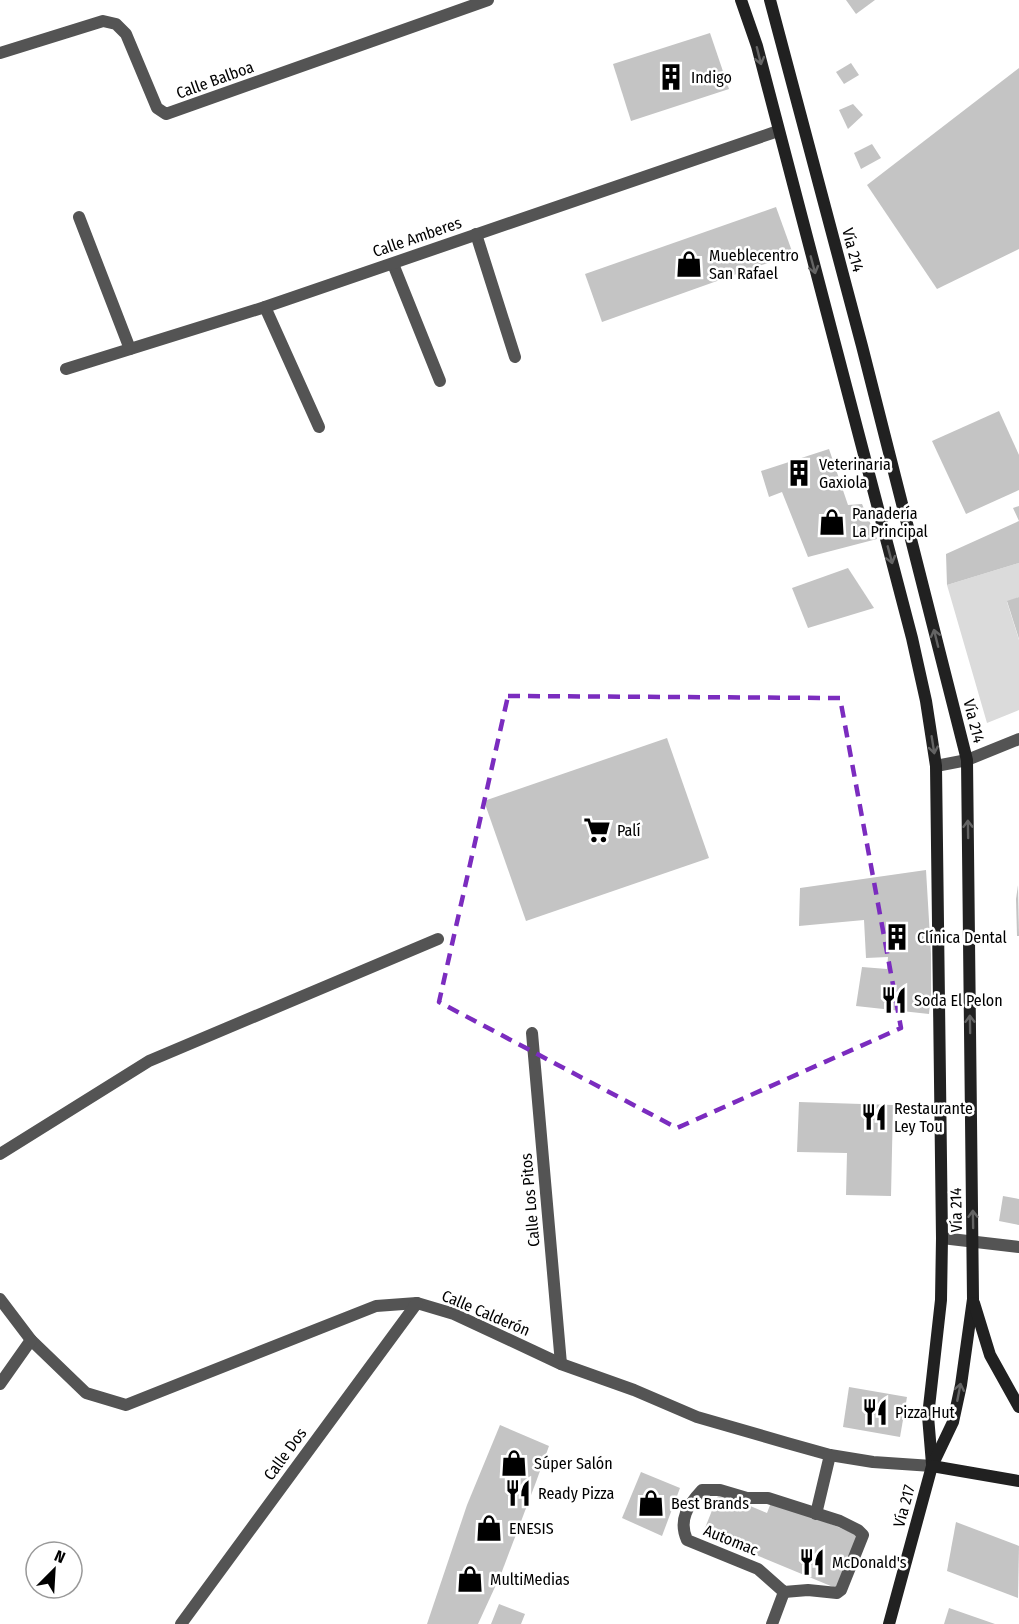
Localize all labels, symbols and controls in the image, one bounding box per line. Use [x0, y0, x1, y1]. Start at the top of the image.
one-way arrow [753, 46, 765, 65]
street label: Calle Balboa [174, 57, 256, 103]
building icon: Indigo [656, 62, 686, 92]
place label: Indigo [691, 68, 732, 87]
street label: Calle Amberes [370, 213, 464, 261]
street label: Vía 214 [838, 226, 868, 274]
place label: Mueblecentro San Rafael [709, 246, 799, 283]
shop icon: Mueblecentro San Rafael [674, 249, 704, 279]
one-way arrow [808, 255, 819, 274]
place label: Veterinaria Gaxiola [819, 455, 891, 492]
building icon: Veterinaria Gaxiola [784, 458, 814, 488]
place label: Panadería La Principal [852, 504, 928, 541]
shop icon: Panadería La Principal [817, 507, 847, 537]
one-way arrow [885, 545, 897, 564]
one-way arrow [930, 629, 942, 648]
street label: Vía 214 [959, 697, 989, 745]
one-way arrow [927, 735, 938, 754]
supermarket icon: Palí [582, 815, 612, 845]
one-way arrow [962, 820, 974, 840]
place label: Palí [617, 821, 640, 840]
building icon: Clínica Dental [882, 922, 912, 952]
place label: Clínica Dental [917, 928, 1007, 947]
restaurant icon: Soda El Pelon [879, 985, 909, 1015]
place label: Soda El Pelon [914, 991, 1003, 1010]
one-way arrow [964, 1015, 976, 1035]
place label: Restaurante Ley Tou [894, 1099, 973, 1136]
restaurant icon: Restaurante Ley Tou [859, 1102, 889, 1132]
street label: Calle Los Pitos [516, 1152, 544, 1248]
street label: Vía 214 [946, 1187, 966, 1232]
one-way arrow [967, 1210, 978, 1230]
street label: Calle Calderón [439, 1286, 533, 1340]
one-way arrow [954, 1382, 965, 1402]
restaurant icon: Pizza Hut [860, 1397, 890, 1427]
place label: Pizza Hut [895, 1403, 956, 1422]
street label: Calle Dos [260, 1424, 310, 1484]
shop icon: Súper Salón [499, 1448, 529, 1478]
place label: Súper Salón [534, 1454, 613, 1473]
restaurant icon: Ready Pizza [503, 1478, 533, 1508]
street label: Vía 217 [889, 1482, 919, 1529]
place label: Ready Pizza [538, 1484, 614, 1503]
shop icon: Best Brands [636, 1488, 666, 1518]
place label: Best Brands [671, 1494, 749, 1513]
shop icon: ENESIS [474, 1513, 504, 1543]
place label: ENESIS [509, 1519, 554, 1538]
street label: Automac [701, 1520, 761, 1560]
north arrow [24, 1540, 84, 1600]
text: N [52, 1546, 68, 1567]
restaurant icon: McDonald's [797, 1547, 827, 1577]
place label: McDonald's [832, 1553, 907, 1572]
shop icon: MultiMedias [455, 1564, 485, 1594]
place label: MultiMedias [490, 1570, 570, 1589]

